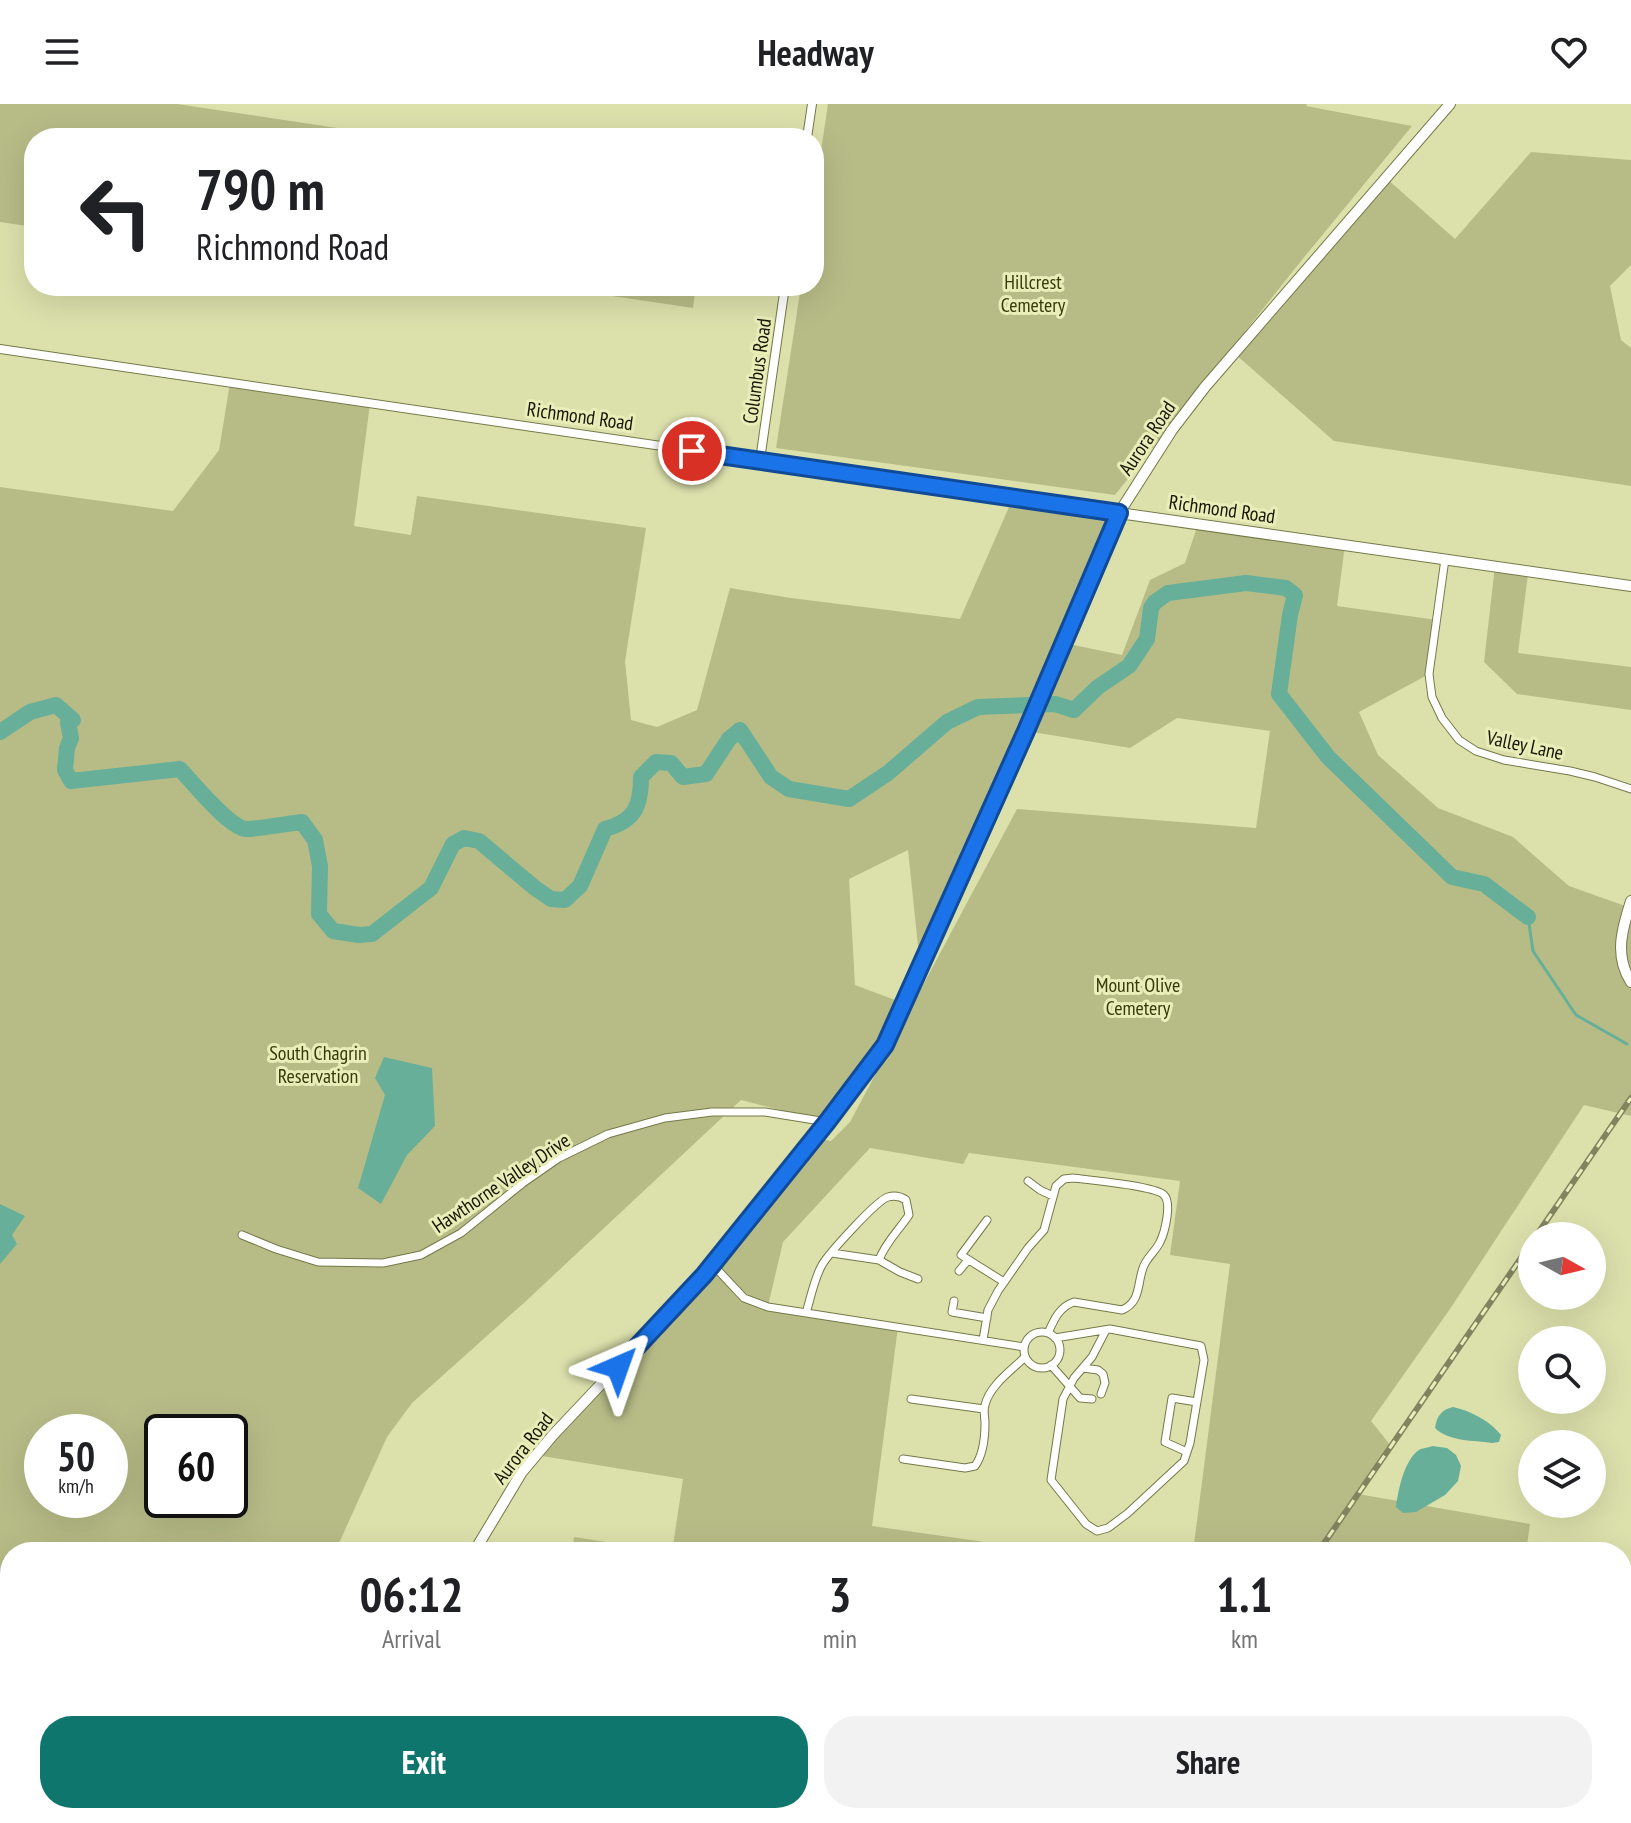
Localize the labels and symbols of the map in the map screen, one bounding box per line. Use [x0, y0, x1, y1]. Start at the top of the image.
park label: Hillcrest Cemetery [1001, 269, 1066, 318]
street label: Columbus Road [737, 317, 777, 425]
street label: Richmond Road [525, 396, 635, 436]
street label: Aurora Road [1113, 396, 1181, 480]
pin [658, 417, 726, 485]
street label: Richmond Road [1167, 489, 1277, 529]
street label: Valley Lane [1483, 724, 1566, 766]
park label: Mount Olive Cemetery [1096, 972, 1180, 1021]
park label: South Chagrin Reservation [269, 1040, 367, 1089]
street label: Hawthorne Valley Drive [427, 1127, 575, 1239]
north arrow [1518, 1222, 1606, 1310]
position arrow [576, 1325, 660, 1409]
street label: Aurora Road [487, 1407, 559, 1489]
speed limit sign: 60 [144, 1414, 248, 1518]

